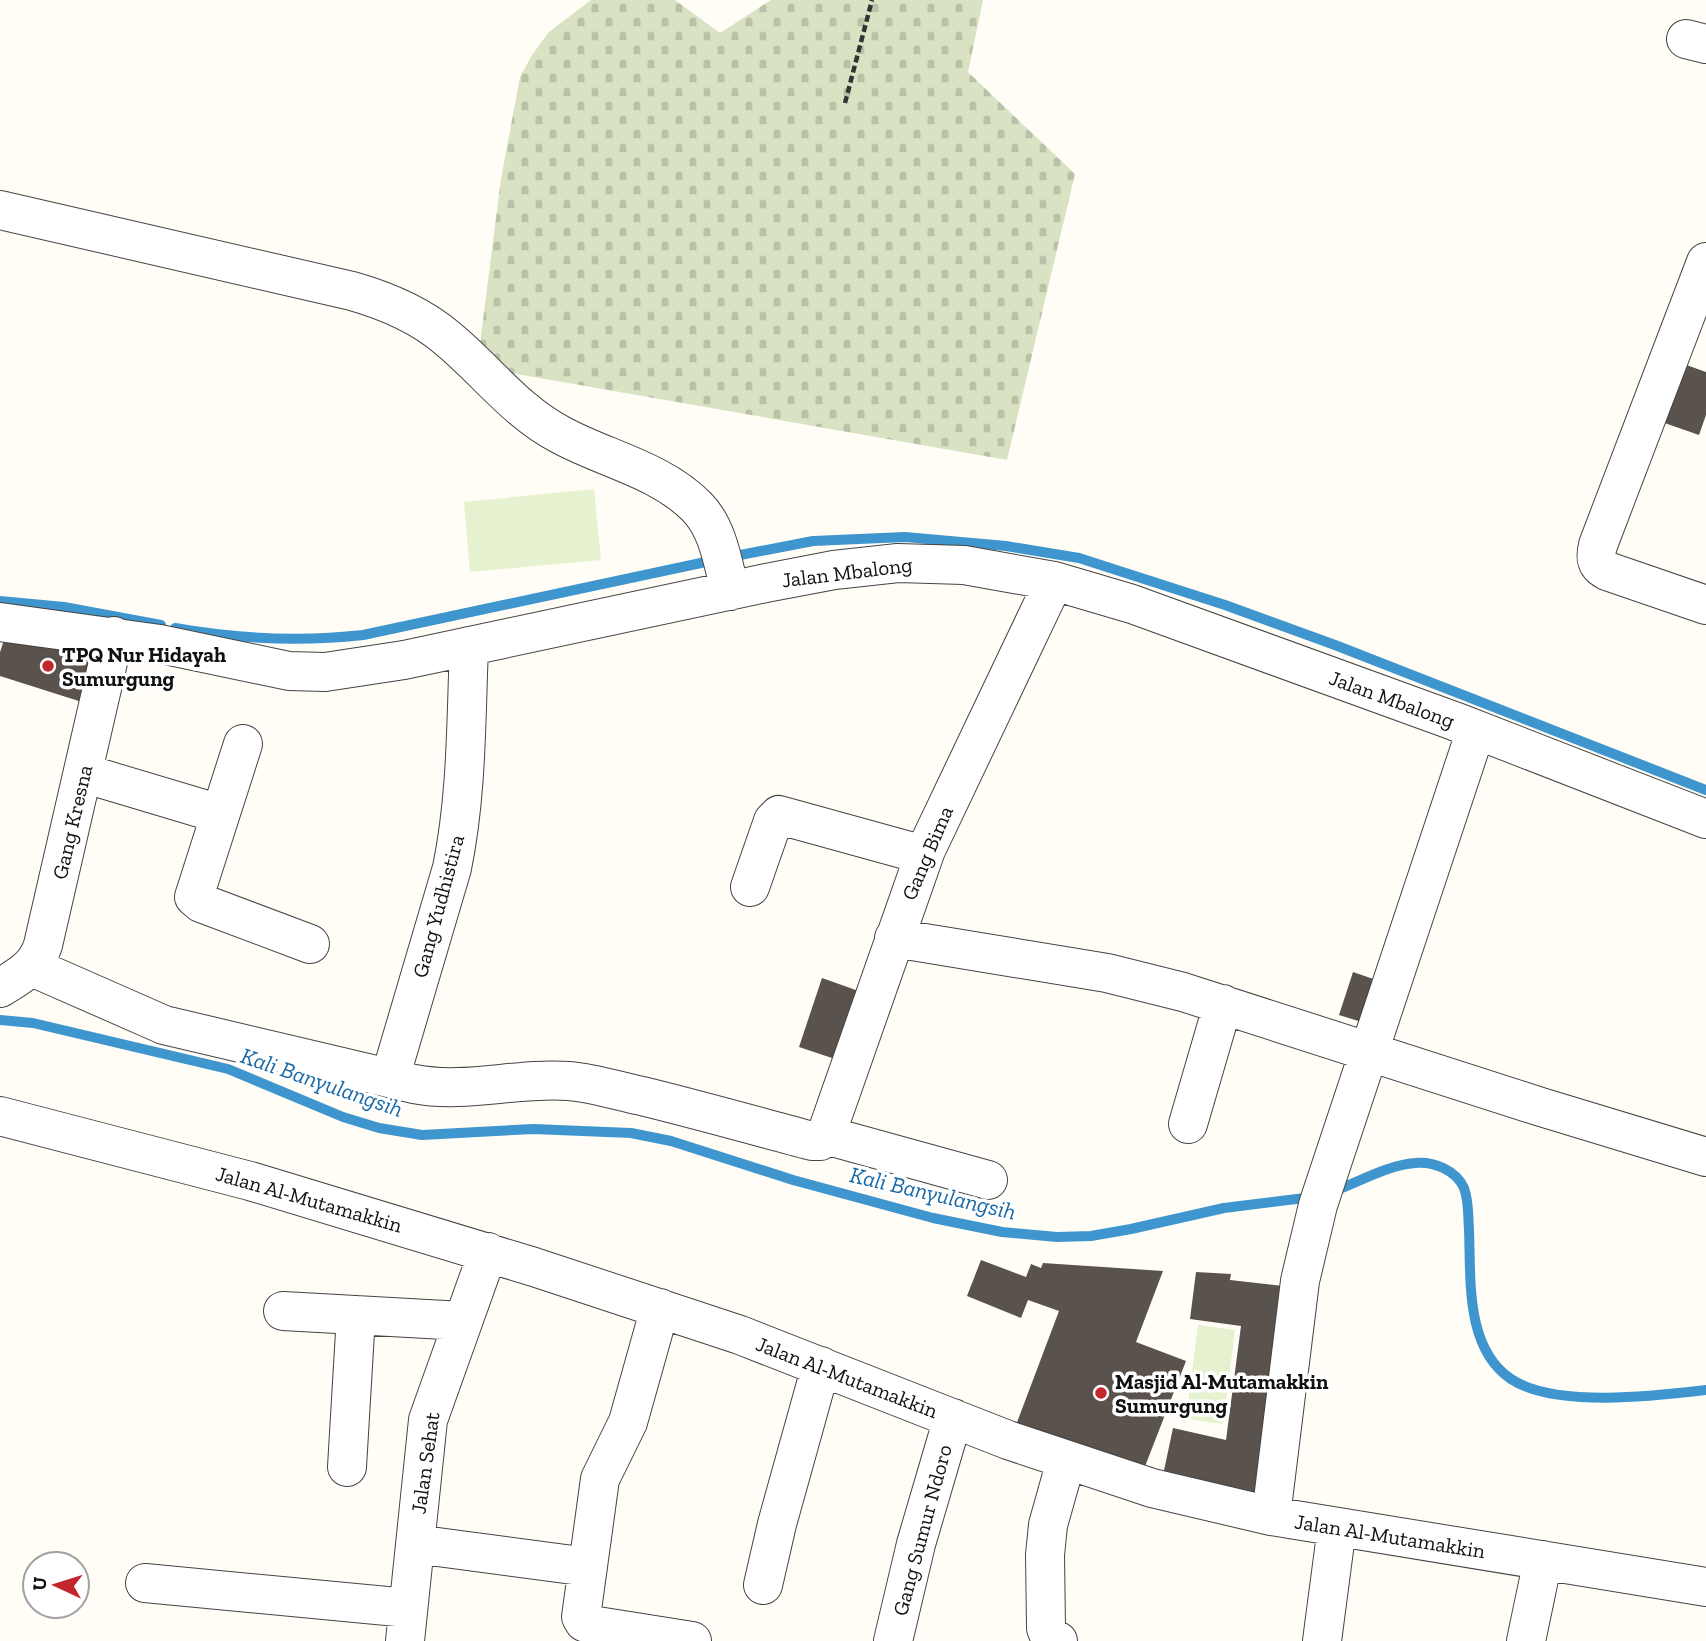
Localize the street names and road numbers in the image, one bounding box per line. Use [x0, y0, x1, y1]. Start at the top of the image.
street label: Jalan Mbalong [780, 552, 914, 592]
street label: Jalan Mbalong [1326, 665, 1458, 733]
street label: Gang Kresna [47, 762, 97, 882]
street label: Gang Bima [896, 802, 958, 904]
street label: Gang Yudhistira [407, 832, 469, 980]
street label: Jalan Al-Mutamakkin [213, 1160, 405, 1238]
street label: Jalan Al-Mutamakkin [753, 1331, 941, 1423]
street label: Jalan Sehat [405, 1410, 445, 1515]
street label: Gang Sumur Ndoro [887, 1442, 957, 1618]
street label: Jalan Al-Mutamakkin [1293, 1509, 1487, 1563]

